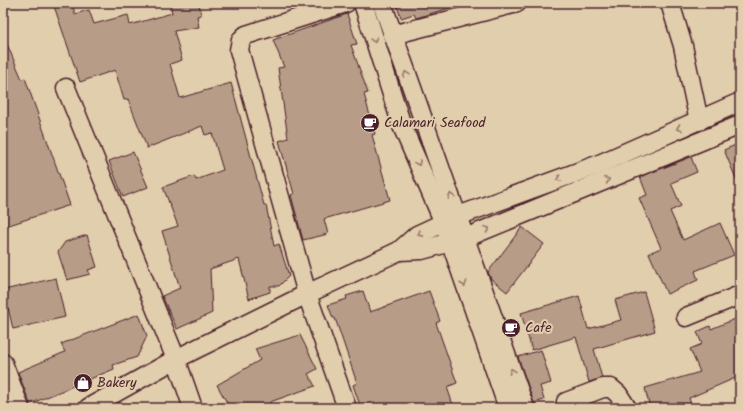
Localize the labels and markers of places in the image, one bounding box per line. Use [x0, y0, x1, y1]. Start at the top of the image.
cafe icon: Calamari Seafood [359, 112, 381, 134]
place label: Calamari Seafood [384, 112, 486, 134]
cafe icon: Cafe [500, 317, 522, 339]
place label: Cafe [525, 317, 552, 339]
shop icon: Bakery [72, 372, 94, 394]
place label: Bakery [97, 372, 137, 394]

